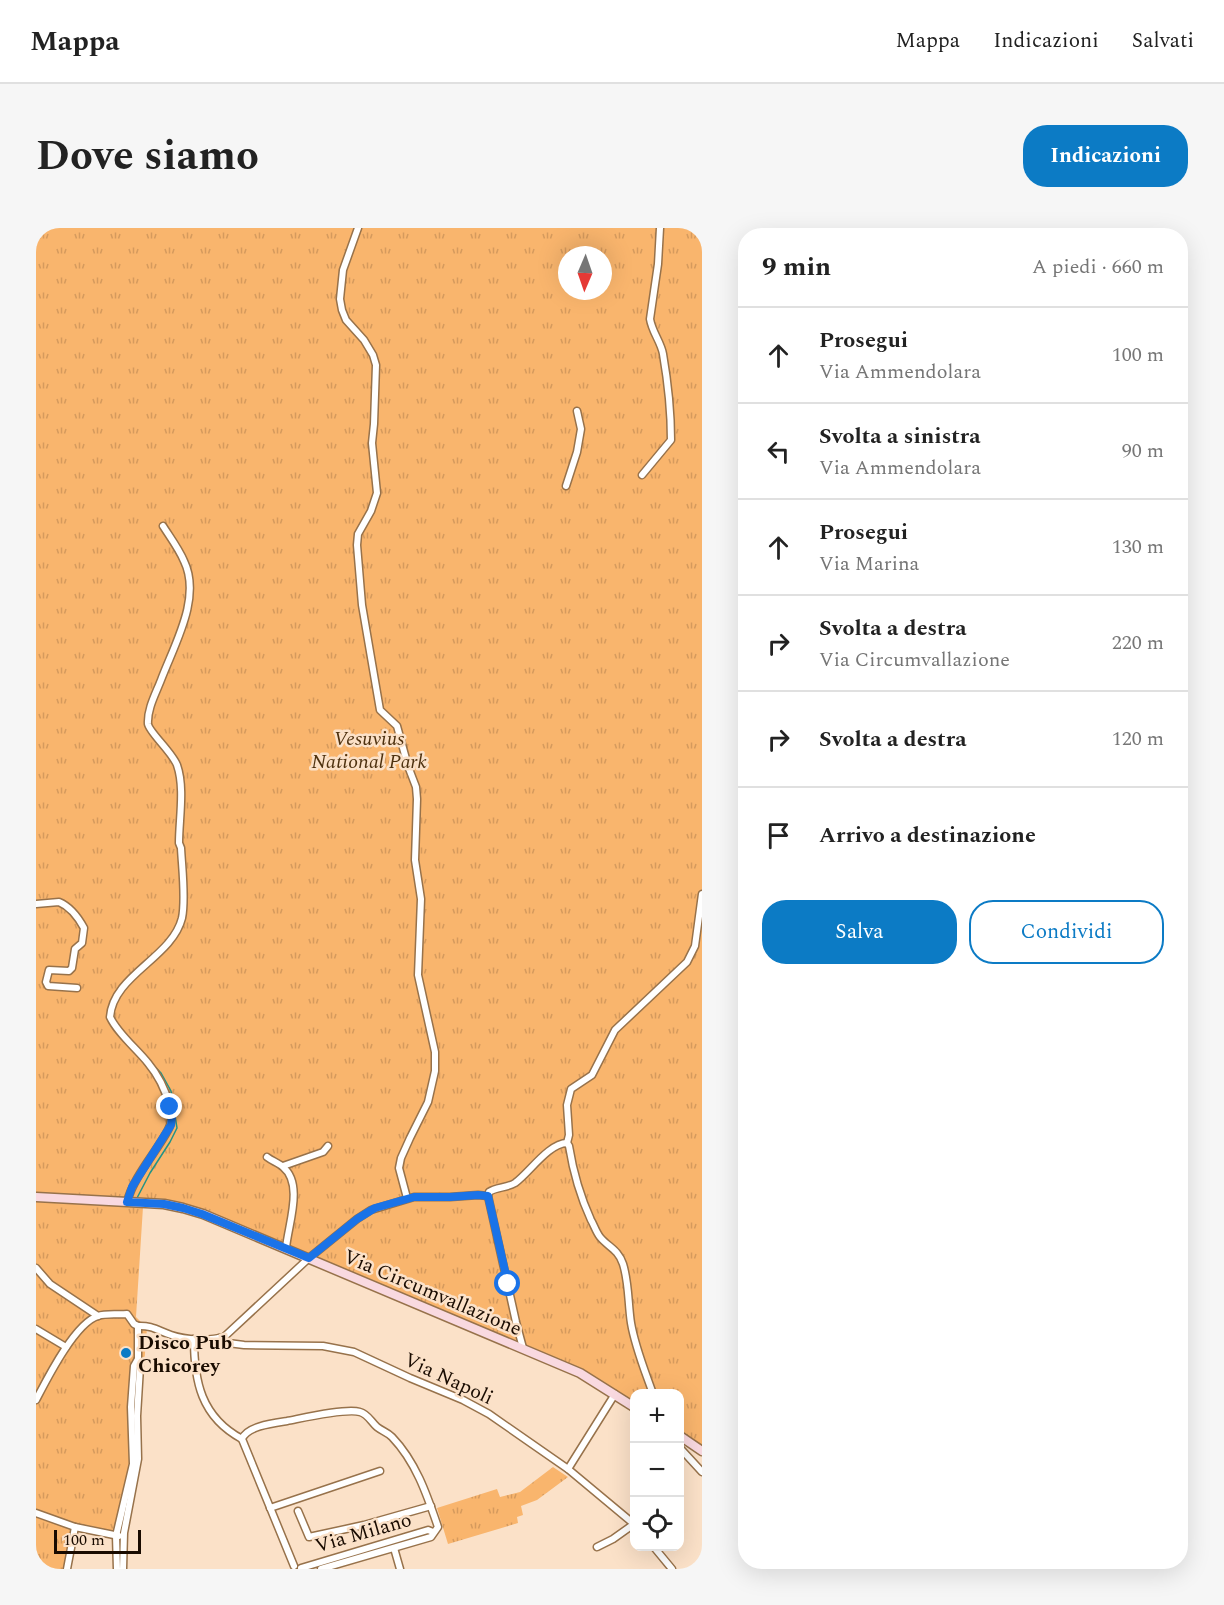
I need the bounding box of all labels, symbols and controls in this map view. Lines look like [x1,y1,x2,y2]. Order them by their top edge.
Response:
text: Mappa [30,20,120,63]
text: Mappa [896,25,960,57]
text: Indicazioni [993,25,1099,57]
text: Salvati [1132,25,1194,57]
text: Dove siamo [36,125,259,188]
button: Indicazioni [1023,125,1188,187]
north arrow [558,246,612,300]
text: 9 min [762,247,831,287]
text: A piedi · 660 m [1032,252,1164,282]
text: Prosegui [819,324,908,357]
icon: ahead [762,339,795,372]
text: 100 m [1112,340,1164,370]
text: Via Ammendolara [819,357,981,387]
text: Svolta a sinistra [819,420,981,453]
icon: left [762,435,795,468]
text: 90 m [1122,436,1164,466]
text: Via Ammendolara [819,453,981,483]
text: Prosegui [819,516,908,549]
icon: ahead [762,531,795,564]
text: 130 m [1112,532,1164,562]
text: Via Marina [819,549,919,579]
text: Svolta a destra [819,612,966,645]
icon: right [762,627,795,660]
text: 220 m [1112,628,1164,658]
text: Via Circumvallazione [819,645,1010,675]
icon: right [762,723,795,756]
text: Svolta a destra [819,723,966,756]
park label: Vesuvius National Park [311,724,427,777]
text: 120 m [1112,724,1164,754]
icon: arrive [762,819,795,852]
text: Arrivo a destinazione [819,819,1036,852]
button: Salva [762,900,957,964]
button: Condividi [969,900,1164,964]
route end [156,1093,182,1119]
street label: Via Circumvallazione [339,1242,526,1344]
route start [494,1270,520,1296]
place label: Disco Pub Chicorey [138,1328,232,1381]
street label: Via Napoli [399,1345,498,1413]
marker: Disco Pub Chicorey [119,1346,133,1360]
map controls [630,1389,684,1551]
button: + [630,1389,684,1443]
button: − [630,1443,684,1497]
button: locate [630,1497,684,1551]
street label: Via Milano [311,1505,415,1561]
scale bar [54,1527,141,1554]
text: 100 m [63,1528,105,1552]

